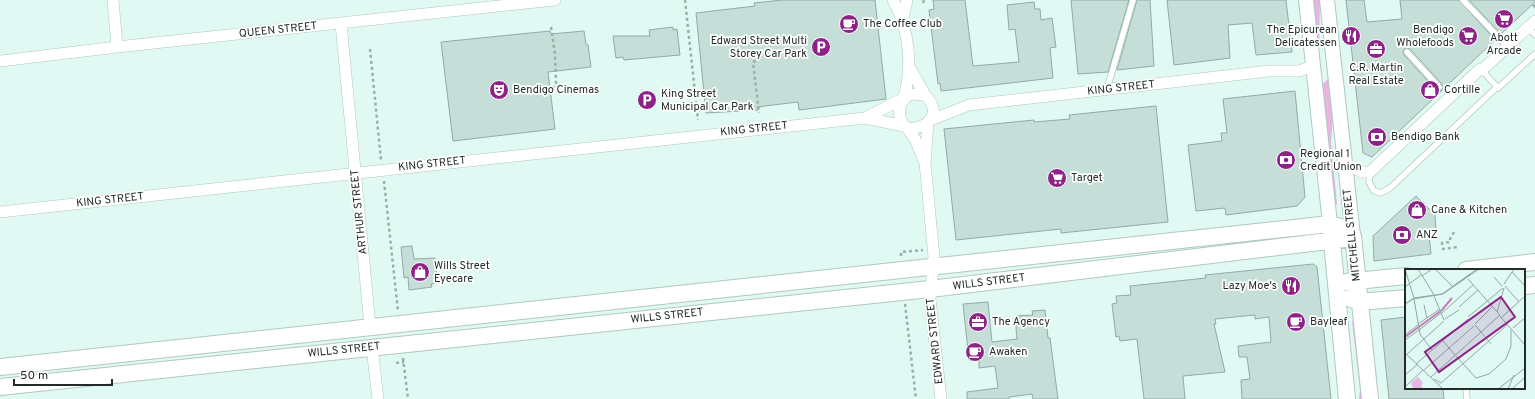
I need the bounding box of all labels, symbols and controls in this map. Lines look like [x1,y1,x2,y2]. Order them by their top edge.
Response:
supermarket icon: Abott Arcade [1493,8,1515,30]
cafe icon: The Coffee Club [838,13,860,35]
place label: The Coffee Club [863,17,942,31]
street label: QUEEN STREET [238,19,318,41]
place label: The Epicurean Delicatessen [1267,23,1337,50]
place label: Bendigo Wholefoods [1396,23,1454,50]
restaurant icon: The Epicurean Delicatessen [1340,25,1362,47]
supermarket icon: Bendigo Wholefoods [1457,25,1479,47]
place label: Abott Arcade [1487,31,1522,58]
place label: Edward Street Multi Storey Car Park [711,34,807,61]
parking icon: Edward Street Multi Storey Car Park [810,36,832,58]
office icon: C.R. Martin Real Estate [1365,38,1387,60]
place label: C.R. Martin Real Estate [1348,61,1404,88]
street label: KING STREET [1087,77,1155,99]
theatre icon: Bendigo Cinemas [488,79,510,101]
shop icon: Cortille [1419,79,1441,101]
place label: Bendigo Cinemas [513,83,599,97]
place label: Cortille [1444,83,1480,97]
place label: King Street Municipal Car Park [661,87,754,114]
parking icon: King Street Municipal Car Park [636,89,658,111]
street label: KING STREET [720,118,788,140]
bank icon: Bendigo Bank [1366,126,1388,148]
place label: Bendigo Bank [1391,130,1460,144]
place label: Regional 1 Credit Union [1300,147,1362,174]
bank icon: Regional 1 Credit Union [1275,149,1297,171]
street label: KING STREET [398,153,466,175]
supermarket icon: Target [1046,167,1068,189]
street label: ARTHUR STREET [348,169,370,255]
place label: Target [1071,171,1103,185]
street label: MITCHELL STREET [1340,188,1364,282]
street label: KING STREET [76,189,144,211]
shop icon: Cane & Kitchen [1406,199,1428,221]
place label: Cane & Kitchen [1431,203,1507,217]
bank icon: ANZ [1391,224,1413,246]
place label: ANZ [1416,228,1438,242]
place label: Wills Street Eyecare [434,259,490,286]
shop icon: Wills Street Eyecare [409,261,431,283]
inset map [1405,269,1525,389]
street label: WILLS STREET [952,271,1026,293]
restaurant icon: Lazy Moe's [1280,275,1302,297]
place label: Lazy Moe's [1223,279,1277,293]
street label: EDWARD STREET [924,297,946,385]
street label: WILLS STREET [630,305,704,327]
office icon: The Agency [967,311,989,333]
cafe icon: Bayleaf [1285,311,1307,333]
place label: The Agency [992,315,1050,329]
place label: Bayleaf [1310,315,1347,329]
street label: WILLS STREET [307,339,381,361]
cafe icon: Awaken [964,341,986,363]
place label: Awaken [989,345,1027,359]
scale bar [14,361,112,387]
text: 50 m [20,368,48,384]

